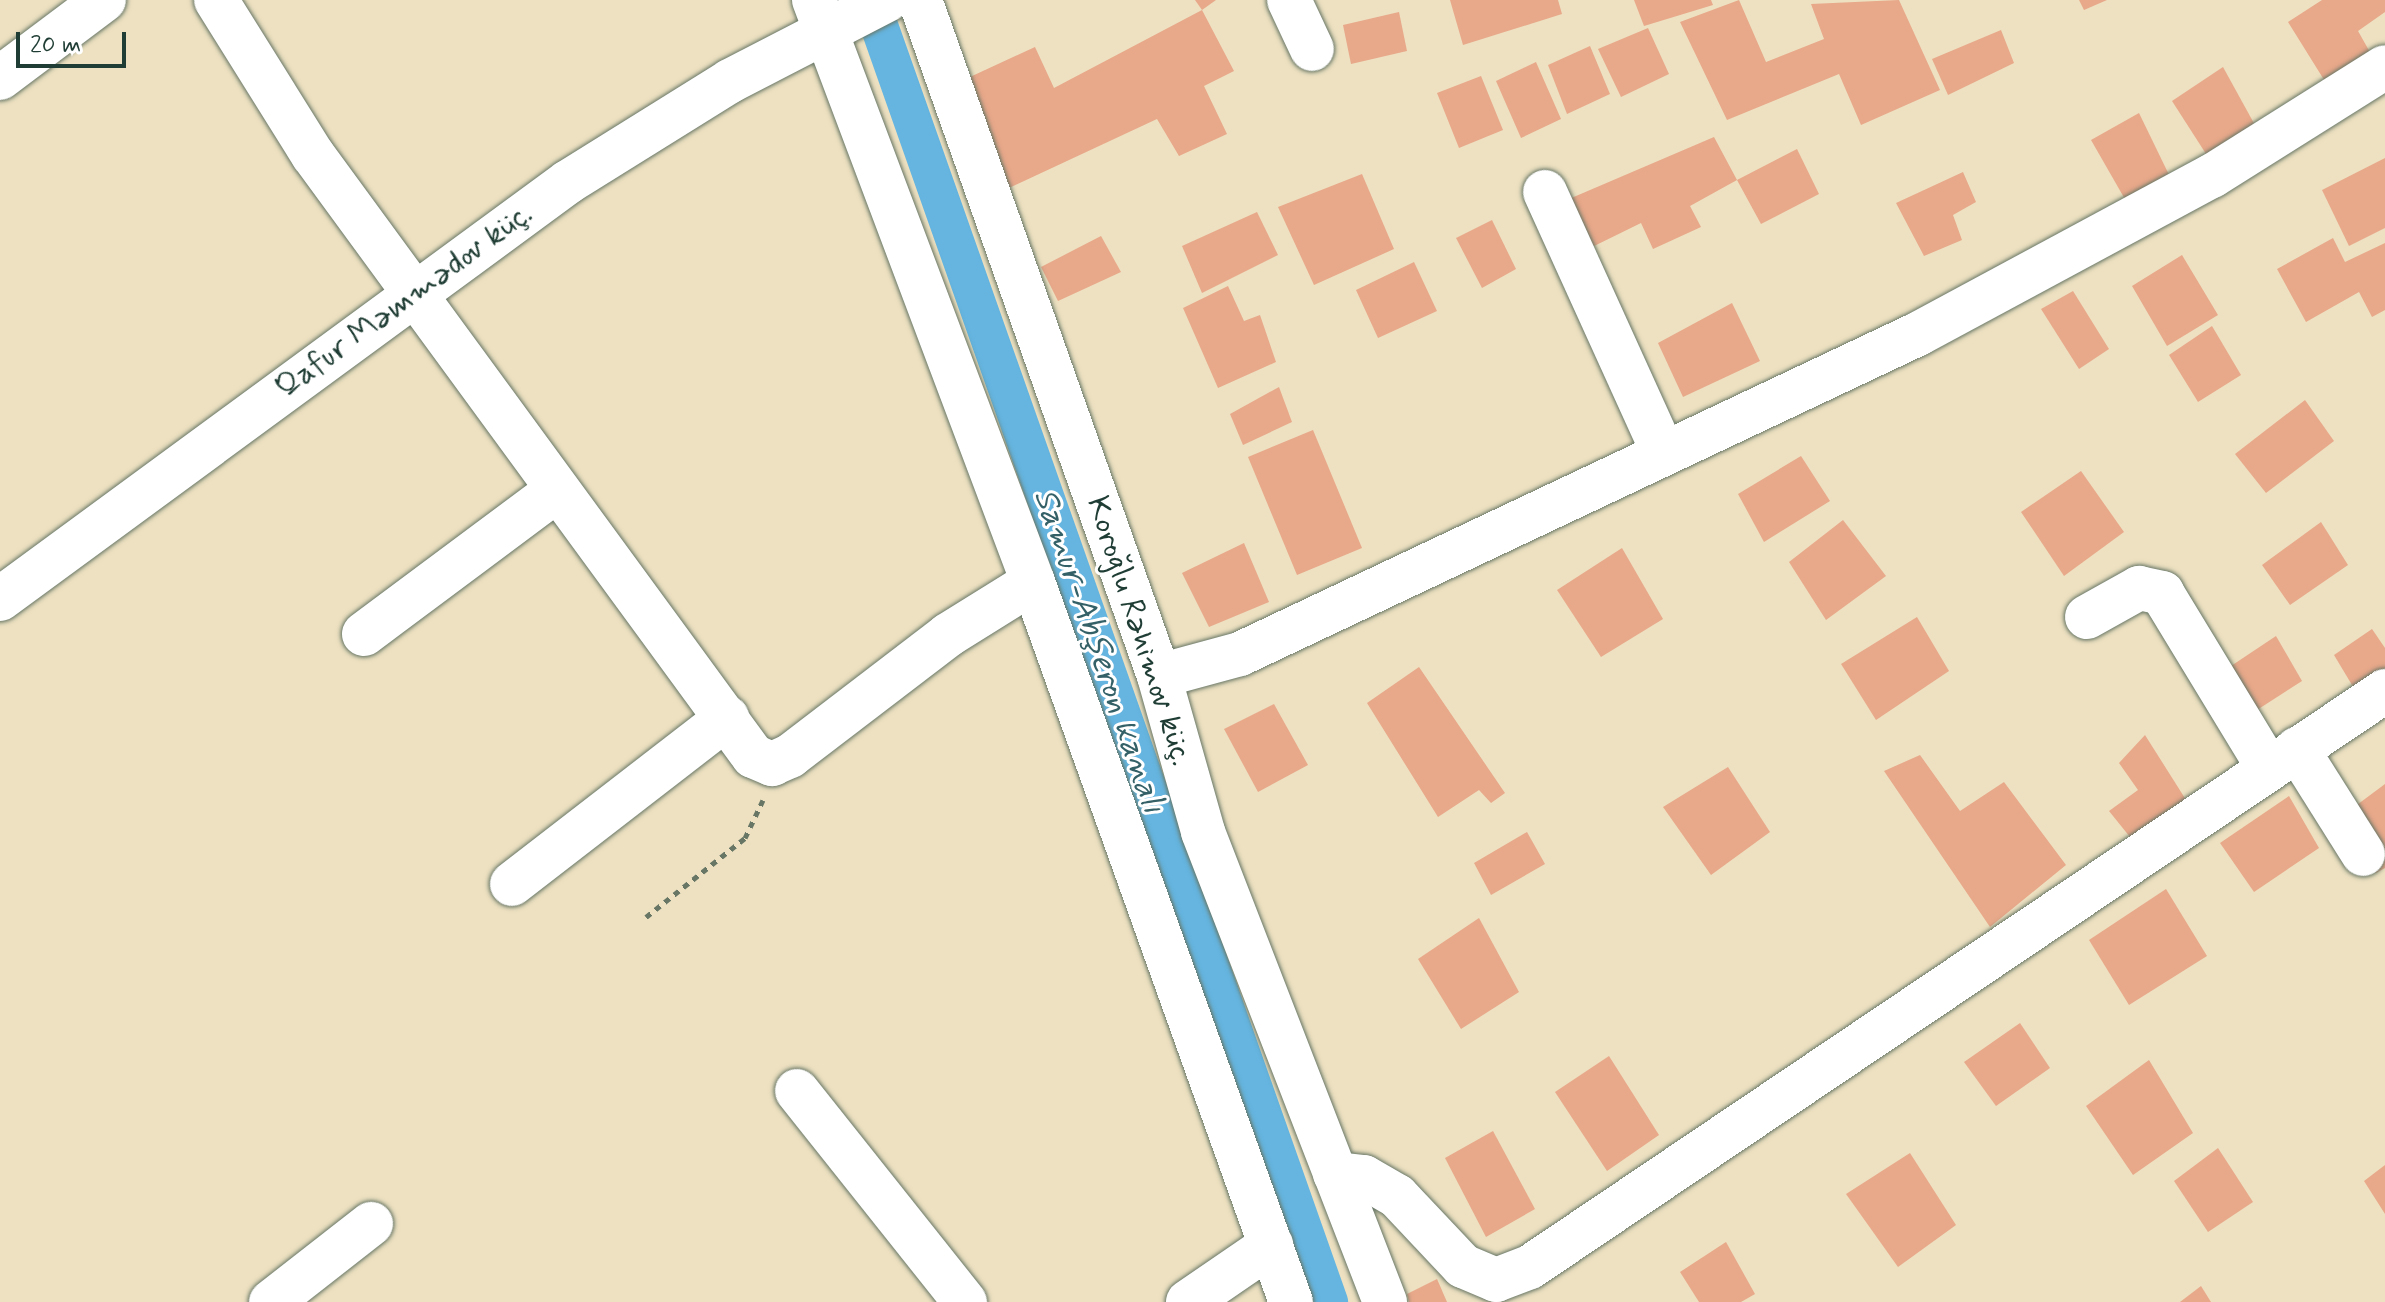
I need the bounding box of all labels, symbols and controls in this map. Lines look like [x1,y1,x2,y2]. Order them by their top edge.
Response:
scale bar [20,16,130,66]
text: 20 m [30,30,81,61]
street label: Qafur Məmmədov küç. [268,195,540,407]
water label: Samur-Abşeron kanalı [1026,489,1172,813]
street label: Koroğlu Rəhimov küç. [1077,491,1201,771]

